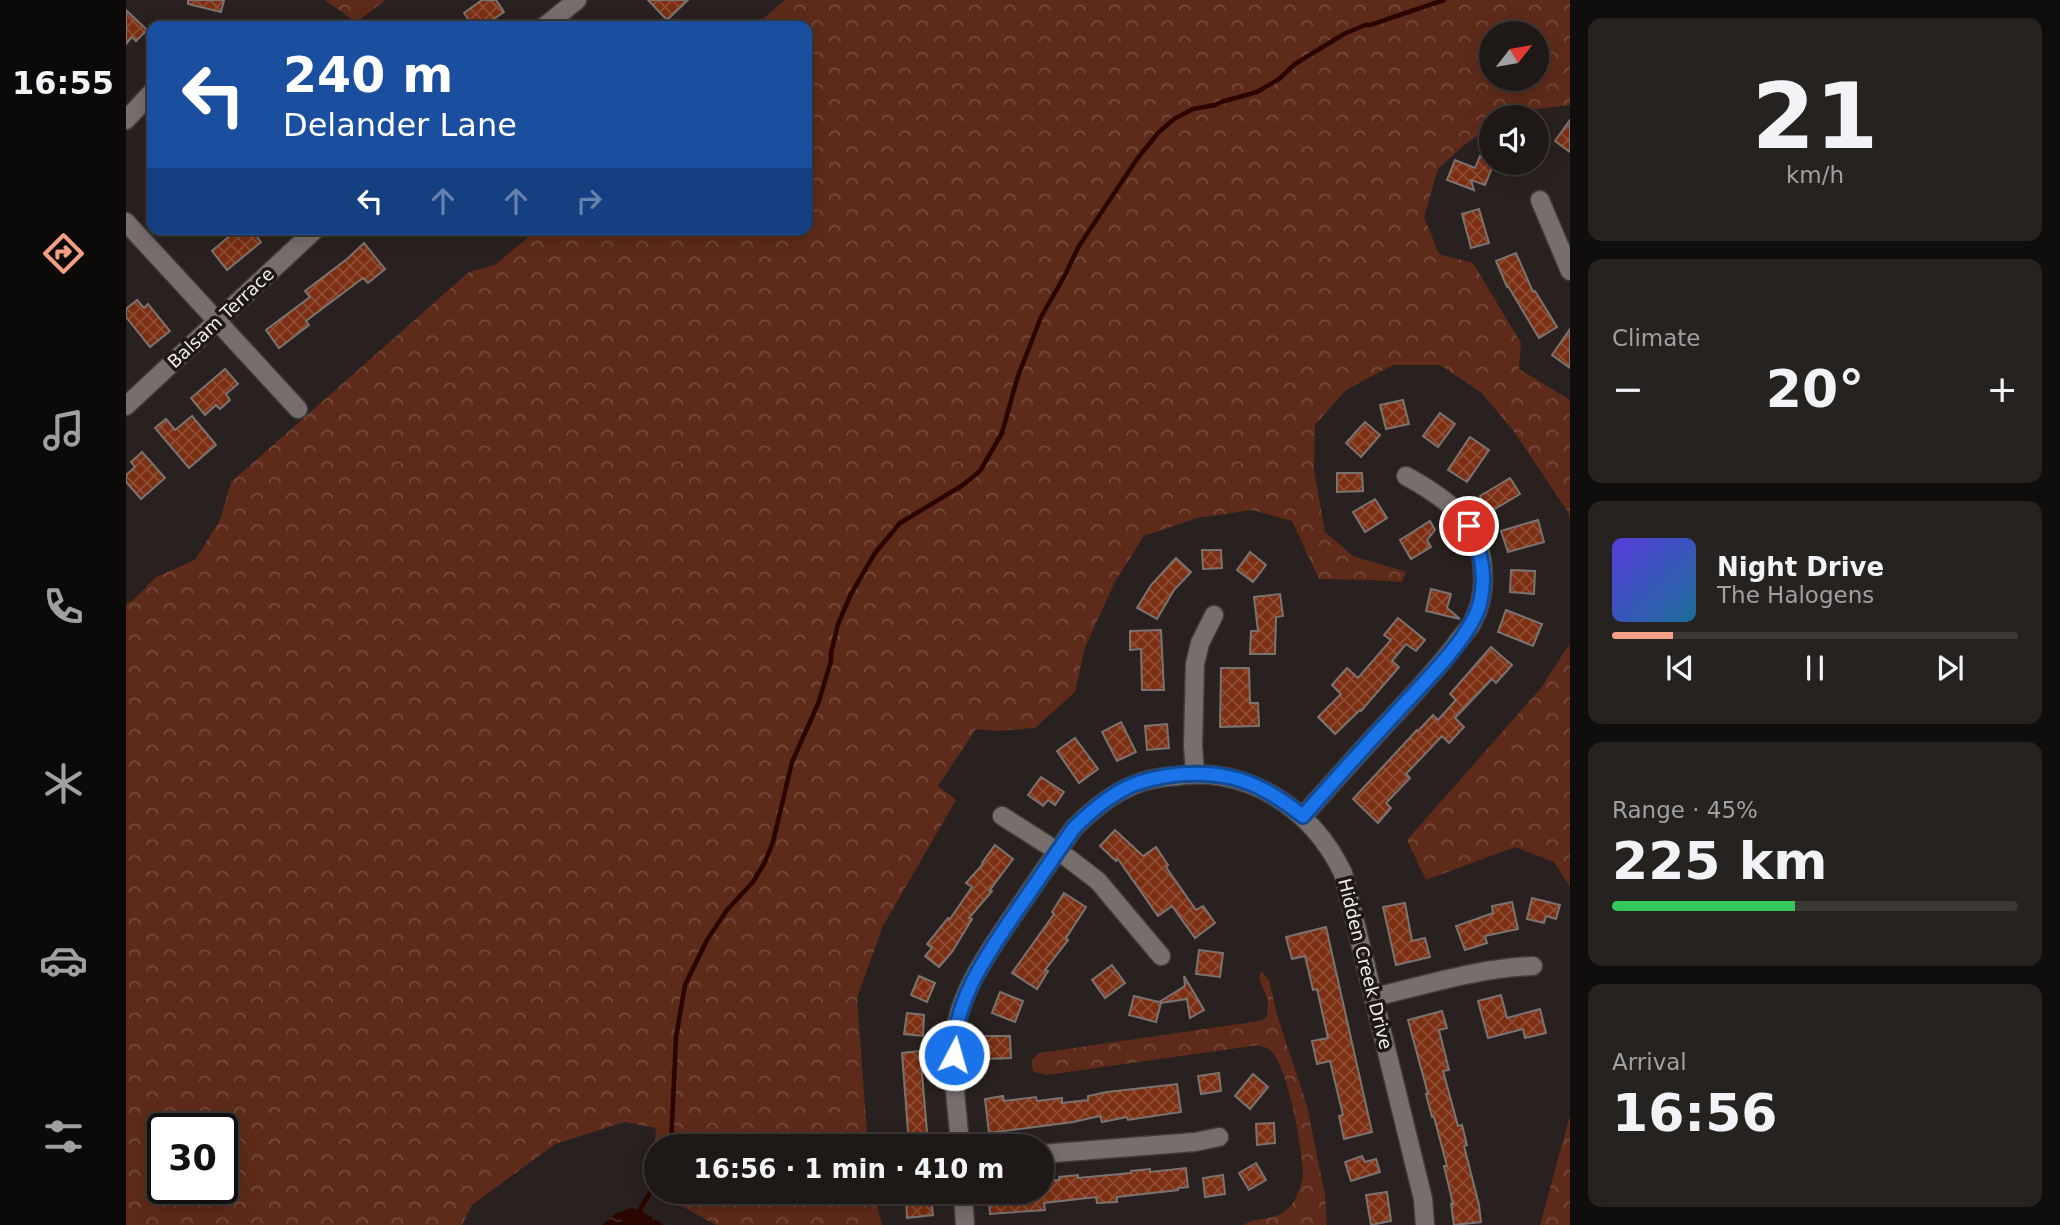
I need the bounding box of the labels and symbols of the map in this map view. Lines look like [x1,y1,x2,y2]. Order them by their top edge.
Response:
north arrow [1479,21,1549,91]
street label: Balsam Terrace [163,263,278,372]
pin [1439,496,1499,556]
street label: Hidden Creek Drive [1334,876,1397,1052]
position arrow [917,1018,991,1092]
speed limit sign: 30 [147,1113,238,1204]

